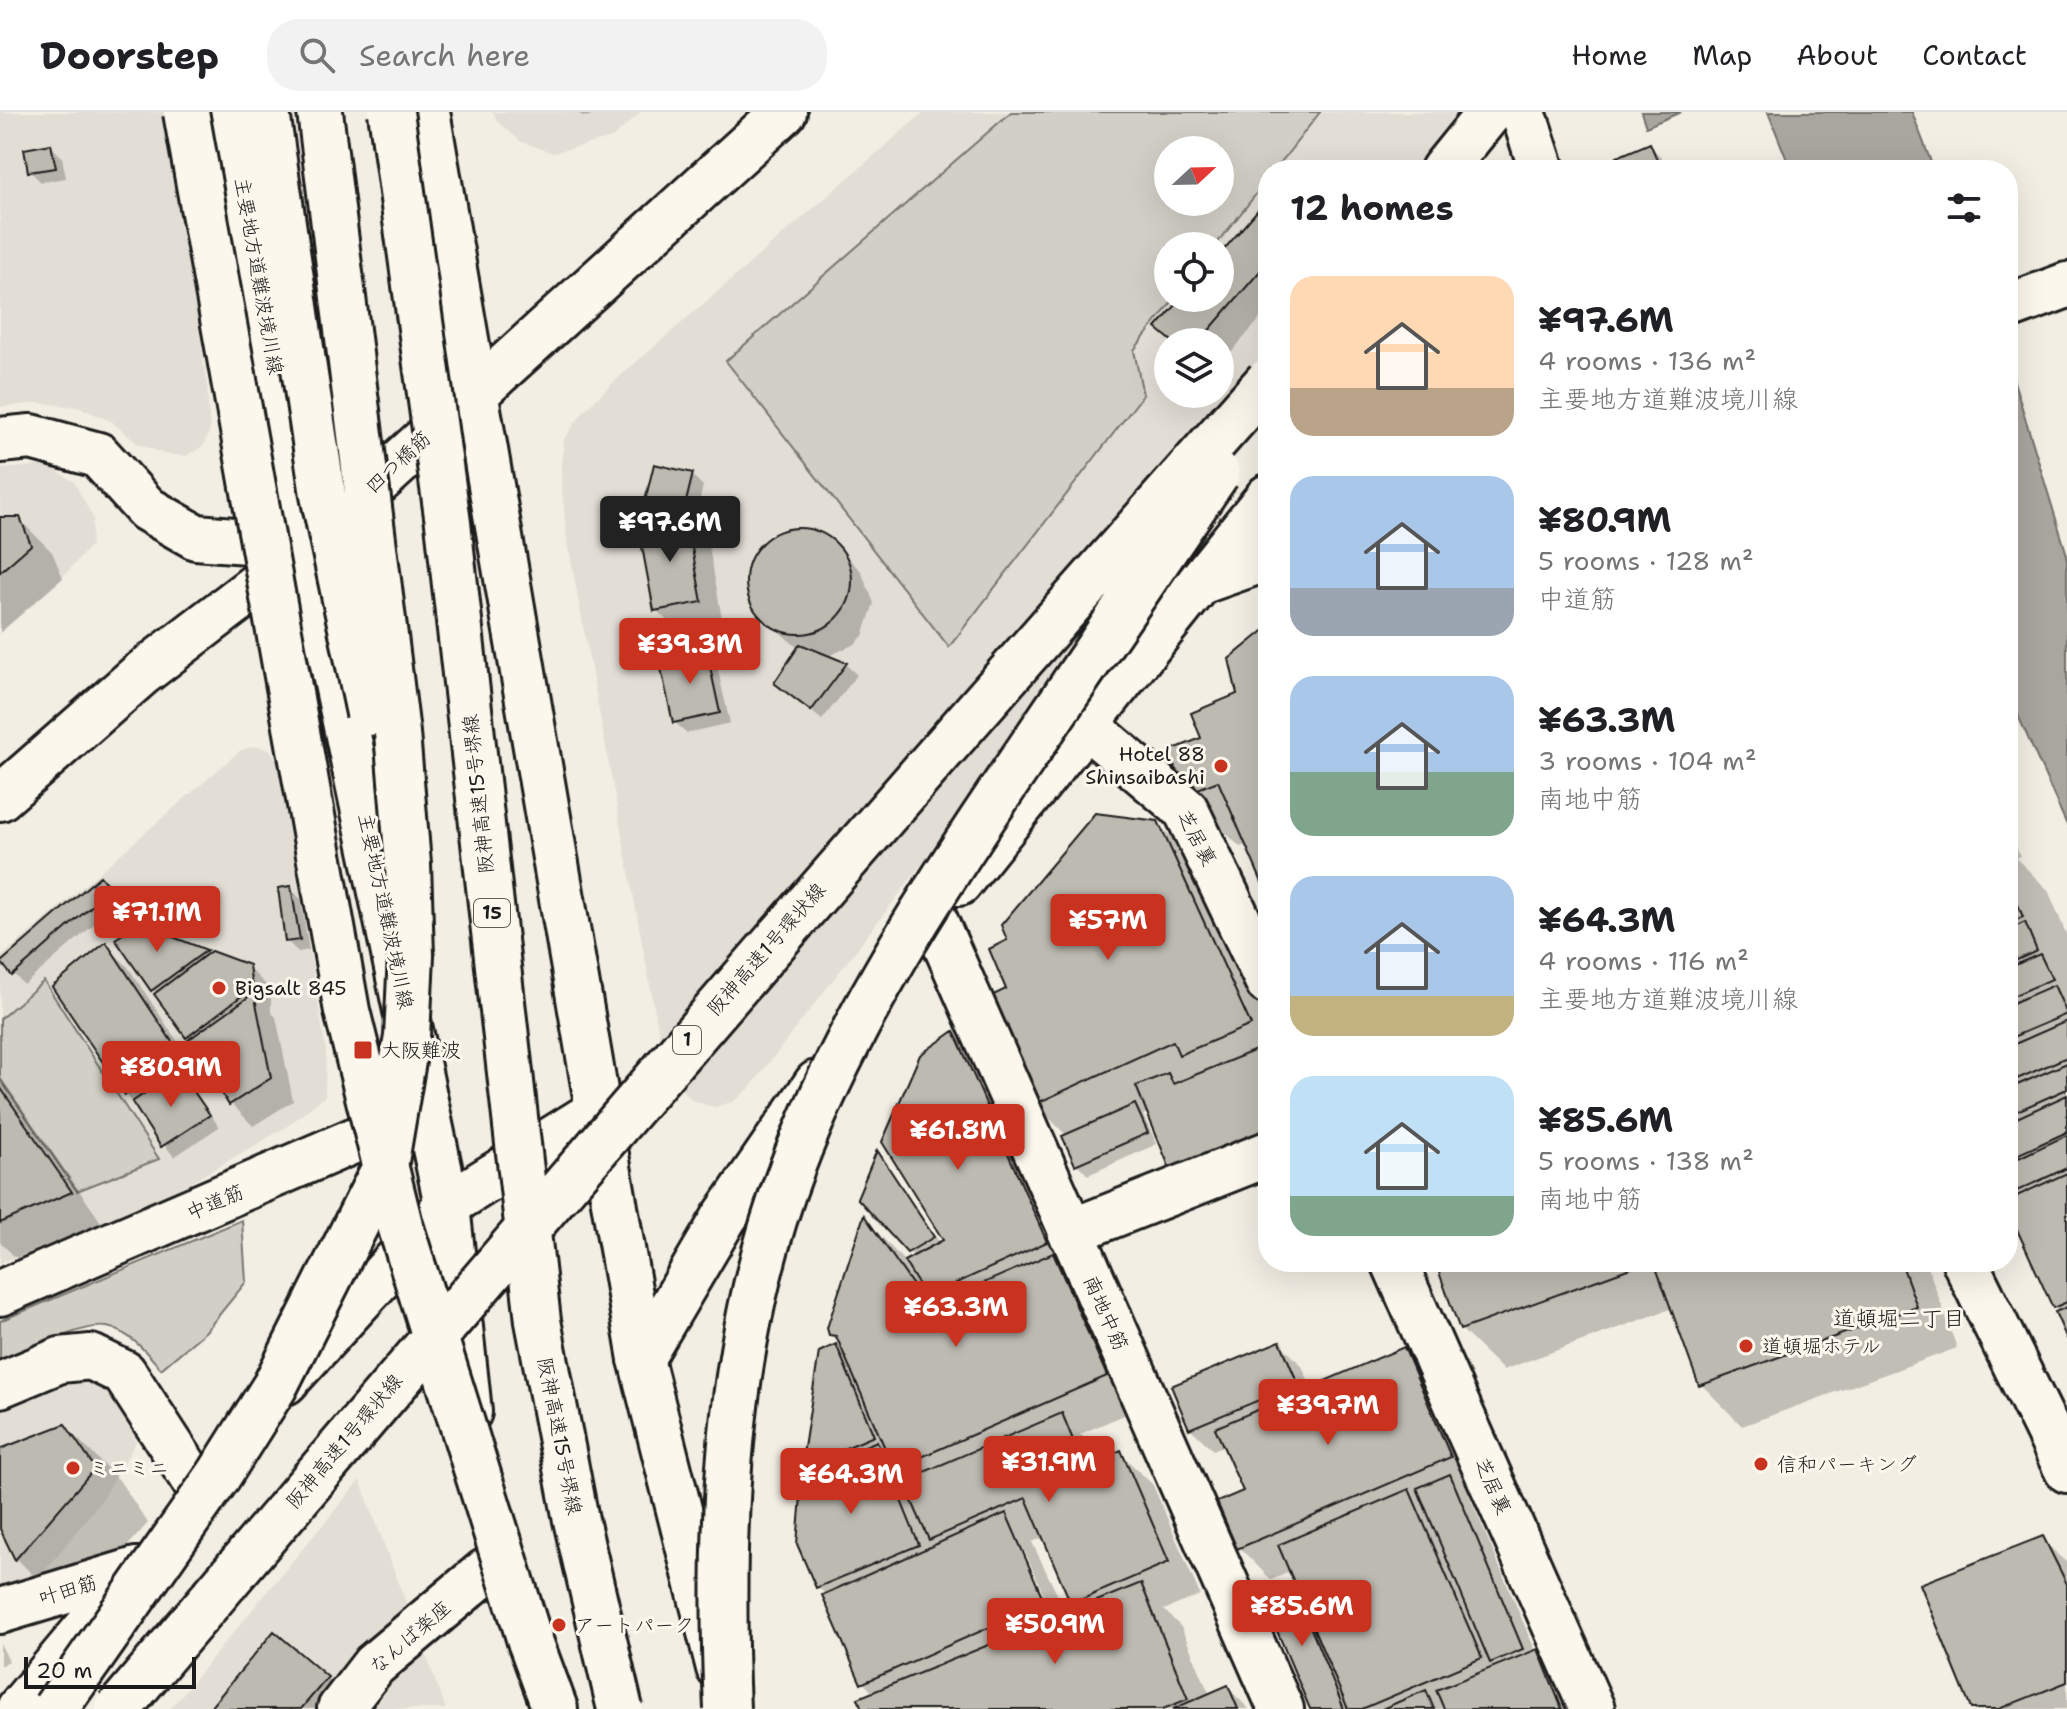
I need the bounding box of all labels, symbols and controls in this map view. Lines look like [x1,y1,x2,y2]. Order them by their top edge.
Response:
search box [267,19,827,91]
text: Doorstep [40,30,219,81]
icon: search [295,33,339,77]
text: Search here [359,35,530,76]
text: Home [1571,36,1648,74]
text: Map [1692,36,1752,74]
text: About [1796,36,1878,74]
text: Contact [1922,36,2027,74]
north arrow [1154,136,1234,216]
map controls [1154,136,1234,408]
street label: 主要地方道難波境川線 [229,175,289,377]
text: 12 homes [1290,185,1454,231]
icon: filters [1942,186,1986,230]
button: locate [1154,232,1234,312]
text: ¥97.6M [1538,297,1674,343]
icon: home [1354,308,1450,404]
button: layers [1154,328,1234,408]
text: 4 rooms · 136 m² [1538,343,1756,378]
text: 主要地方道難波境川線 [1538,381,1798,416]
street label: 四つ橋筋 [360,425,436,499]
pin: ¥97.6M [605,496,735,564]
text: ¥80.9M [1538,497,1671,543]
text: ¥97.6M [618,504,722,539]
icon: home [1354,508,1450,604]
text: 5 rooms · 128 m² [1538,543,1754,578]
text: 中道筋 [1538,581,1616,616]
pin: ¥39.3M [625,618,755,686]
text: ¥39.3M [637,626,743,661]
text: ¥63.3M [1538,697,1675,743]
icon: home [1354,708,1450,804]
street label: 阪神高速15号堺線 [457,713,499,875]
place label: Hotel 88 Shinsaibashi [1085,741,1205,790]
text: 3 rooms · 104 m² [1538,743,1757,778]
marker: Hotel 88 Shinsaibashi [1212,757,1230,775]
text: 南地中筋 [1538,781,1642,816]
street label: 芝居裏 [1171,805,1223,871]
street label: 主要地方道難波境川線 [352,810,420,1012]
street label: 阪神高速1号環状線 [701,877,831,1021]
pin: ¥71.1M [92,886,222,954]
text: ¥71.1M [112,894,202,929]
pin: ¥57M [1061,894,1155,962]
text: ¥64.3M [1538,897,1675,943]
road number: 15 [474,899,510,927]
text: ¥57M [1069,902,1147,937]
icon: home [1354,908,1450,1004]
text: 4 rooms · 116 m² [1538,943,1749,978]
place label: Bigsalt 845 [235,975,347,1001]
marker: Bigsalt 845 [210,979,228,997]
text: 主要地方道難波境川線 [1538,981,1798,1016]
road number: 1 [673,1026,701,1054]
place label: 大阪難波 [381,1037,461,1063]
marker: 大阪難波 [352,1039,374,1061]
pin: ¥80.9M [106,1041,236,1109]
text: ¥80.9M [120,1049,222,1084]
text: ¥85.6M [1538,1097,1673,1143]
pin: ¥61.8M [893,1104,1023,1172]
icon: home [1354,1108,1450,1204]
text: ¥61.8M [910,1112,1006,1147]
text: 5 rooms · 138 m² [1538,1143,1754,1178]
street label: 中道筋 [182,1178,248,1226]
text: 南地中筋 [1538,1181,1642,1216]
street label: 南地中筋 [1078,1271,1134,1355]
pin: ¥63.3M [891,1281,1021,1349]
text: ¥63.3M [904,1289,1009,1324]
district label: 道頓堀二丁目 [1833,1304,1965,1333]
place label: 道頓堀ホテル [1762,1333,1881,1359]
marker: 道頓堀ホテル [1737,1337,1755,1355]
street label: 阪神高速15号堺線 [532,1355,588,1517]
street label: 阪神高速1号環状線 [280,1368,408,1514]
pin: ¥39.7M [1263,1379,1393,1447]
text: ¥39.7M [1277,1387,1379,1422]
pin: ¥31.9M [984,1436,1114,1504]
text: ¥31.9M [1002,1444,1096,1479]
pin: ¥64.3M [786,1448,916,1516]
place label: 信和パーキング [1777,1451,1917,1477]
street label: 芝居裏 [1469,1453,1517,1519]
place label: ミニミニ [89,1455,169,1481]
marker: 信和パーキング [1752,1455,1770,1473]
text: ¥64.3M [798,1456,904,1491]
marker: ミニミニ [64,1459,82,1477]
street label: 叶田筋 [36,1569,100,1611]
pin: ¥85.6M [1237,1580,1367,1648]
text: ¥85.6M [1250,1588,1354,1623]
street label: なんば楽座 [364,1594,456,1680]
pin: ¥50.9M [990,1598,1120,1666]
text: ¥50.9M [1005,1606,1105,1641]
place label: アートパーク [575,1612,694,1638]
marker: アートパーク [550,1616,568,1634]
scale bar [24,1653,196,1689]
text: 20 m [36,1656,93,1685]

